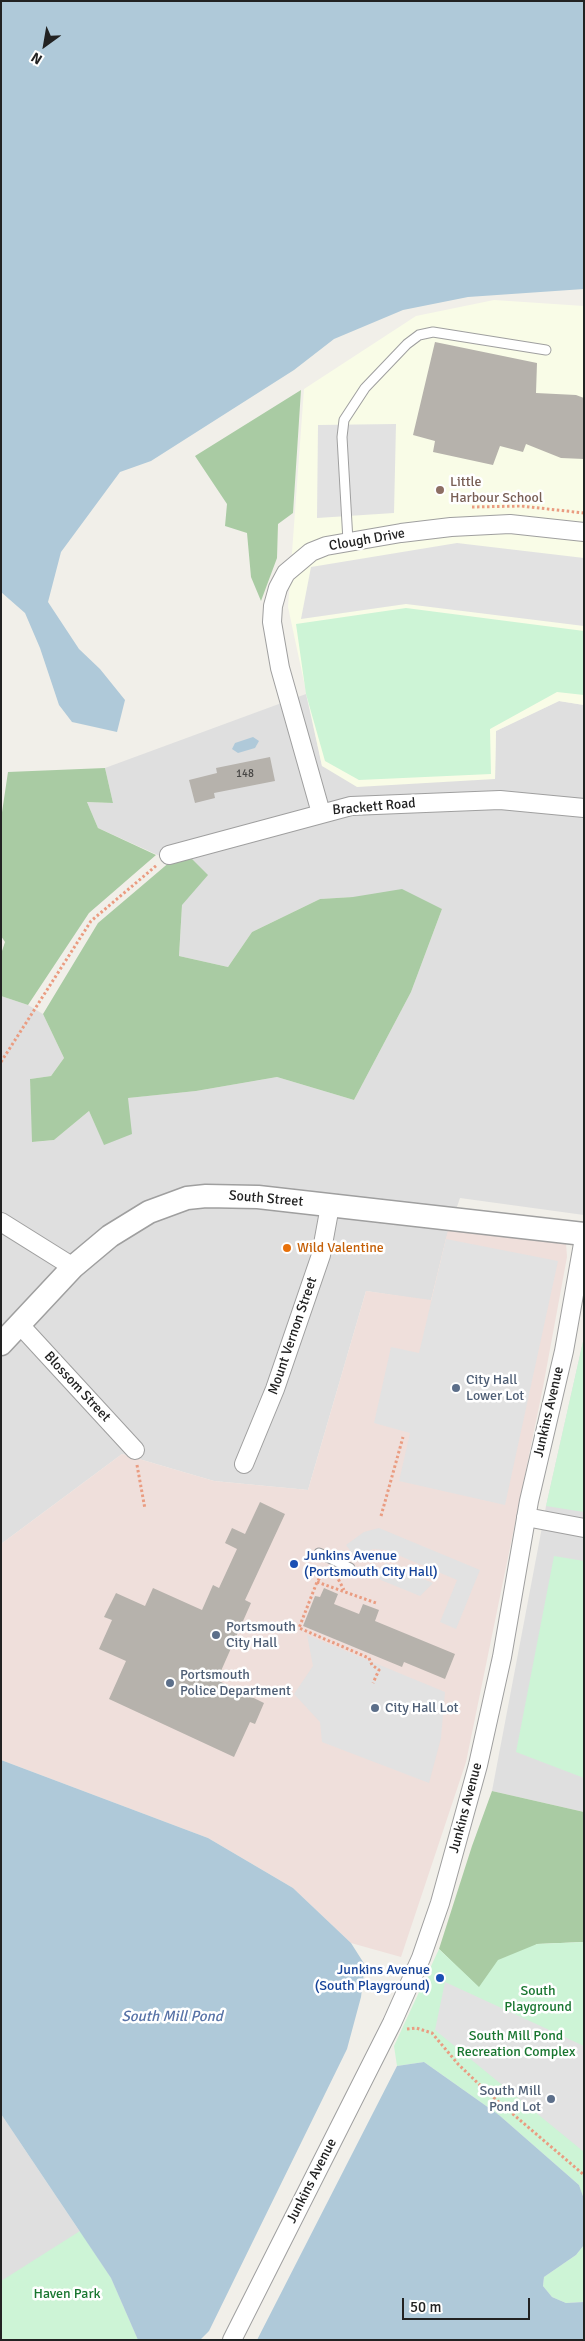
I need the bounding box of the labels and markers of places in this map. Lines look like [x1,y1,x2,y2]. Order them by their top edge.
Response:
place label: Little Harbour School [450,474,543,507]
marker: Little Harbour School [434,484,446,496]
place label: Wild Valentine [297,1240,384,1256]
marker: Wild Valentine [281,1242,293,1254]
place label: City Hall Lower Lot [466,1372,524,1404]
marker: City Hall Lower Lot [450,1382,462,1394]
place label: Junkins Avenue (Portsmouth City Hall) [304,1548,438,1580]
marker: Junkins Avenue (Portsmouth City Hall) [288,1558,300,1570]
place label: Portsmouth City Hall [226,1619,296,1651]
marker: Portsmouth City Hall [210,1629,222,1641]
place label: Portsmouth Police Department [180,1667,291,1700]
marker: Portsmouth Police Department [164,1677,176,1689]
place label: City Hall Lot [385,1700,458,1716]
marker: City Hall Lot [369,1702,381,1714]
place label: Junkins Avenue (South Playground) [315,1962,430,1994]
marker: Junkins Avenue (South Playground) [434,1972,446,1984]
place label: South Mill Pond Lot [480,2083,541,2116]
marker: South Mill Pond Lot [545,2093,557,2105]

